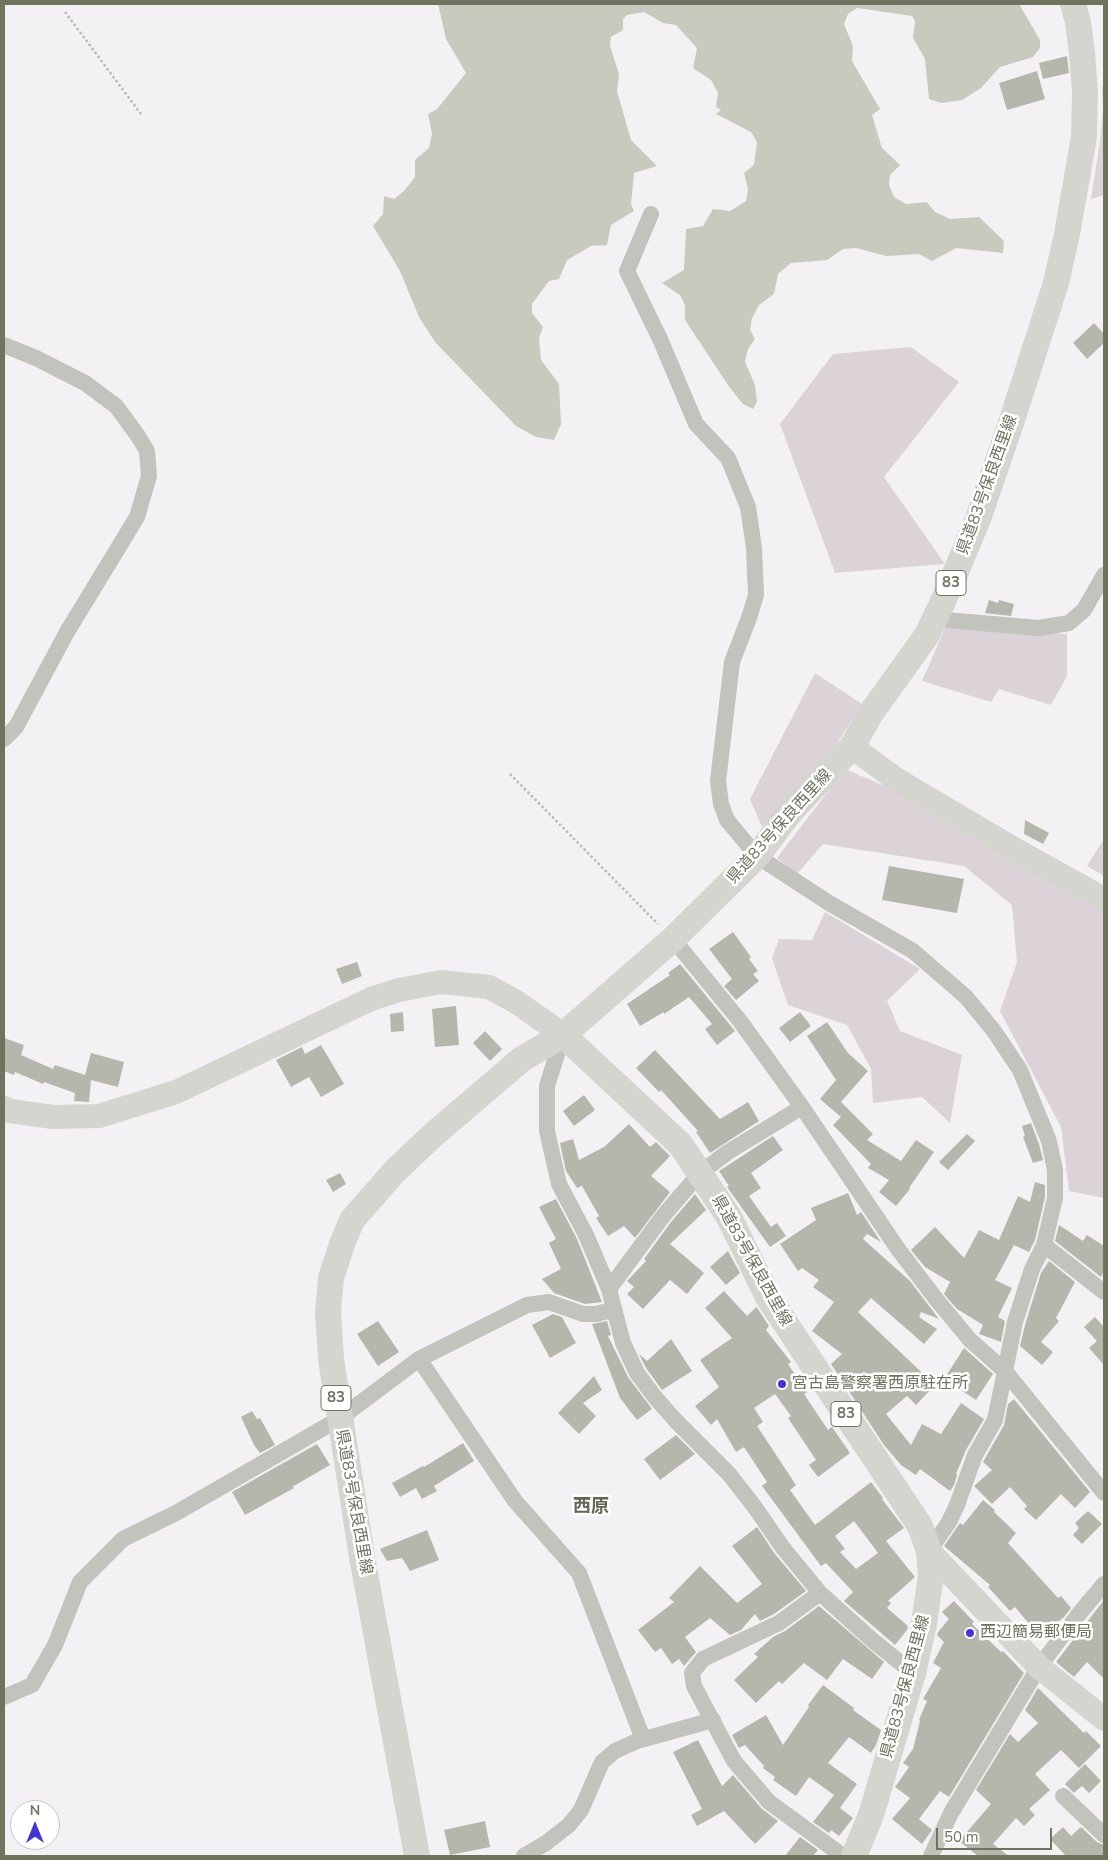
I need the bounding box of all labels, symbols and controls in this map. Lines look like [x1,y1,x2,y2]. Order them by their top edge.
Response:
street label: 県道83号保良西里線 [954,413,1022,557]
road number: 83 [936,570,966,596]
street label: 県道83号保良西里線 [724,766,836,888]
street label: 県道83号保良西里線 [707,1192,795,1330]
place label: 宮古島警察署西原駐在所 [792,1374,968,1394]
marker: 宮古島警察署西原駐在所 [776,1378,788,1390]
road number: 83 [321,1386,351,1410]
road number: 83 [831,1402,861,1426]
street label: 県道83号保良西里線 [331,1428,375,1576]
district label: 西原 [573,1497,609,1519]
street label: 県道83号保良西里線 [878,1613,934,1761]
place label: 西辺簡易郵便局 [980,1623,1092,1643]
marker: 西辺簡易郵便局 [964,1627,976,1639]
north arrow [10,1800,60,1850]
text: N [30,1801,40,1820]
scale bar [938,1818,1054,1850]
text: 50 m [944,1827,979,1847]

